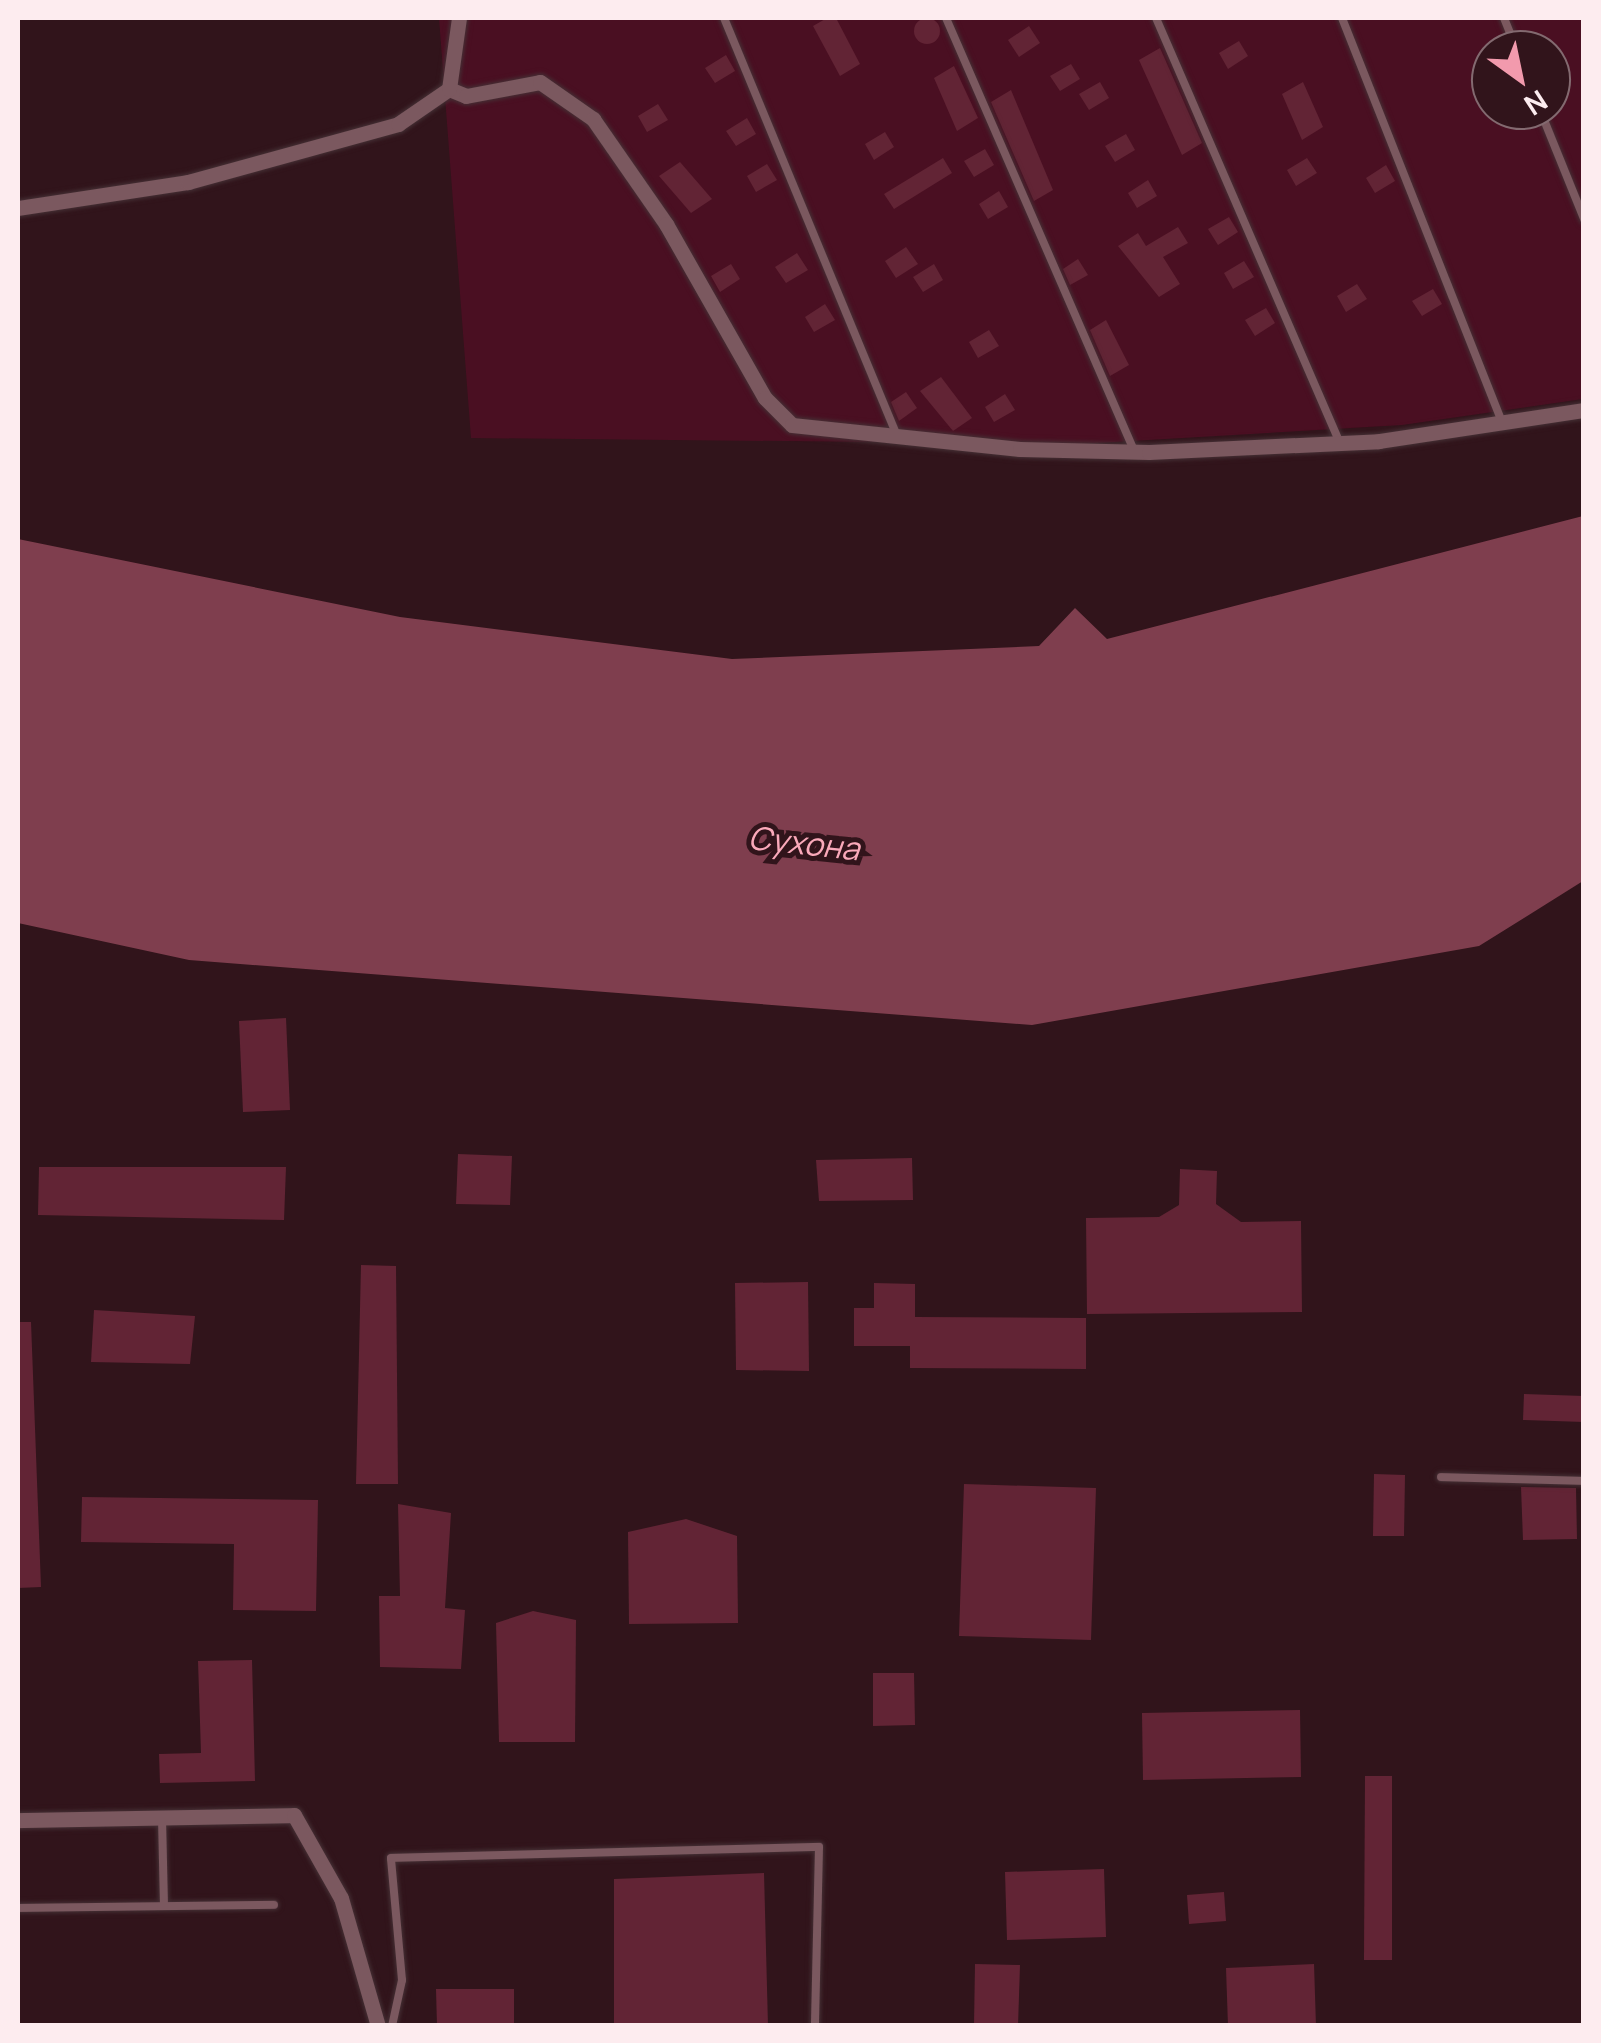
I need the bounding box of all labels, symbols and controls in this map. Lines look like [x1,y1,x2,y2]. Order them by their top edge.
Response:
north arrow [1471,30,1571,130]
text: N [1517,82,1555,125]
water label: Сухона [746,818,862,868]

